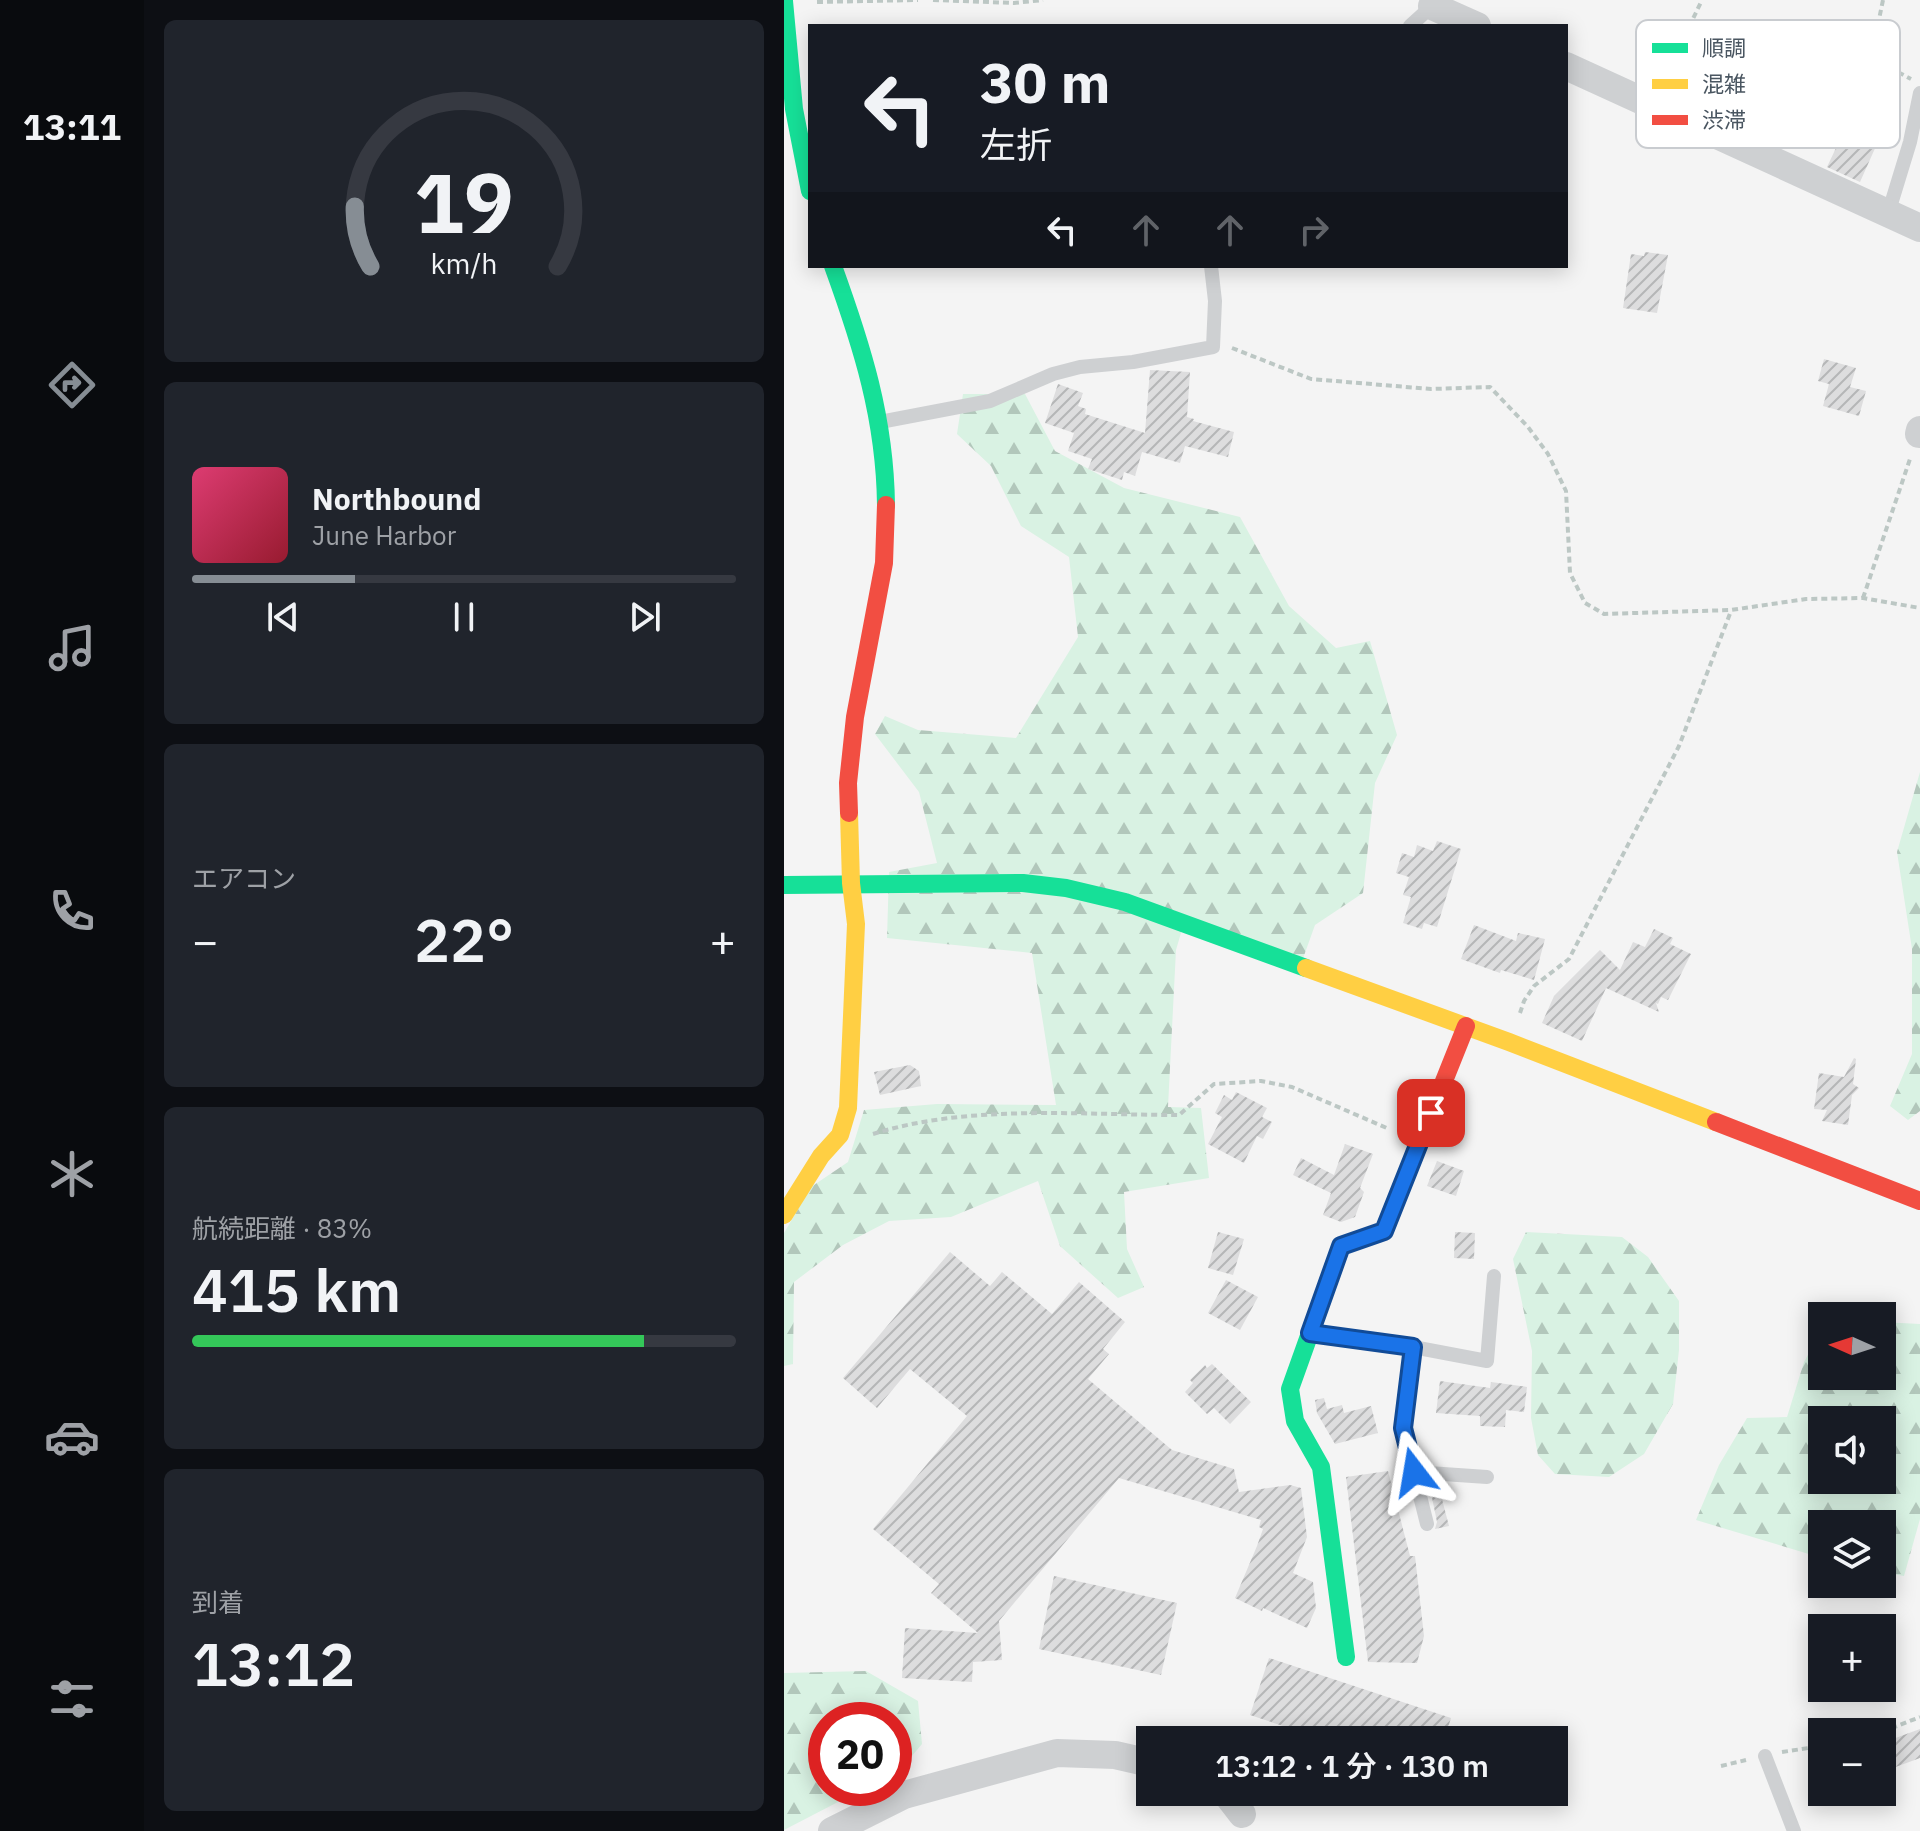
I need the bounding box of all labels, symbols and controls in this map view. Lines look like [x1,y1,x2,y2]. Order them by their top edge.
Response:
legend [1636,20,1900,148]
text: 順調 [1702,33,1746,62]
text: 30 m [980,46,1110,118]
icon: left [848,56,952,160]
text: 混雑 [1702,69,1746,98]
text: 13:11 [23,103,121,150]
text: 渋滞 [1702,105,1746,134]
text: 左折 [980,121,1052,168]
text: 19 [414,148,514,256]
icon: left [1040,208,1084,252]
icon: ahead [1124,208,1168,252]
icon: ahead [1208,208,1252,252]
icon: right [1292,208,1336,252]
text: km/h [430,245,498,282]
icon: directions [44,357,100,413]
text: Northbound [312,479,481,518]
text: June Harbor [312,518,456,552]
icon: previous [261,595,305,639]
icon: pause [442,595,486,639]
icon: next [623,595,667,639]
icon: music [44,620,100,676]
text: エアコン [192,861,296,895]
icon: phone [44,883,100,939]
text: 22° [414,900,514,979]
text: − [192,912,218,969]
text: + [710,912,736,969]
pin [1397,1079,1465,1147]
icon: arrive [1409,1091,1453,1135]
icon: climate [44,1146,100,1202]
text: 航続距離 · 83% [192,1211,372,1245]
text: 415 km [192,1250,401,1329]
north arrow [1808,1302,1896,1390]
map controls [1808,1302,1896,1806]
button: sound [1808,1406,1896,1494]
icon: car [44,1409,100,1465]
position arrow [1372,1430,1456,1514]
button: layers [1808,1510,1896,1598]
text: 到着 [192,1585,244,1619]
button: + [1808,1614,1896,1702]
text: 13:12 [192,1624,355,1703]
icon: filters [44,1671,100,1727]
speed limit sign: 20 [808,1702,912,1806]
button: − [1808,1718,1896,1806]
text: 13:12 · 1 分 · 130 m [1215,1746,1489,1785]

